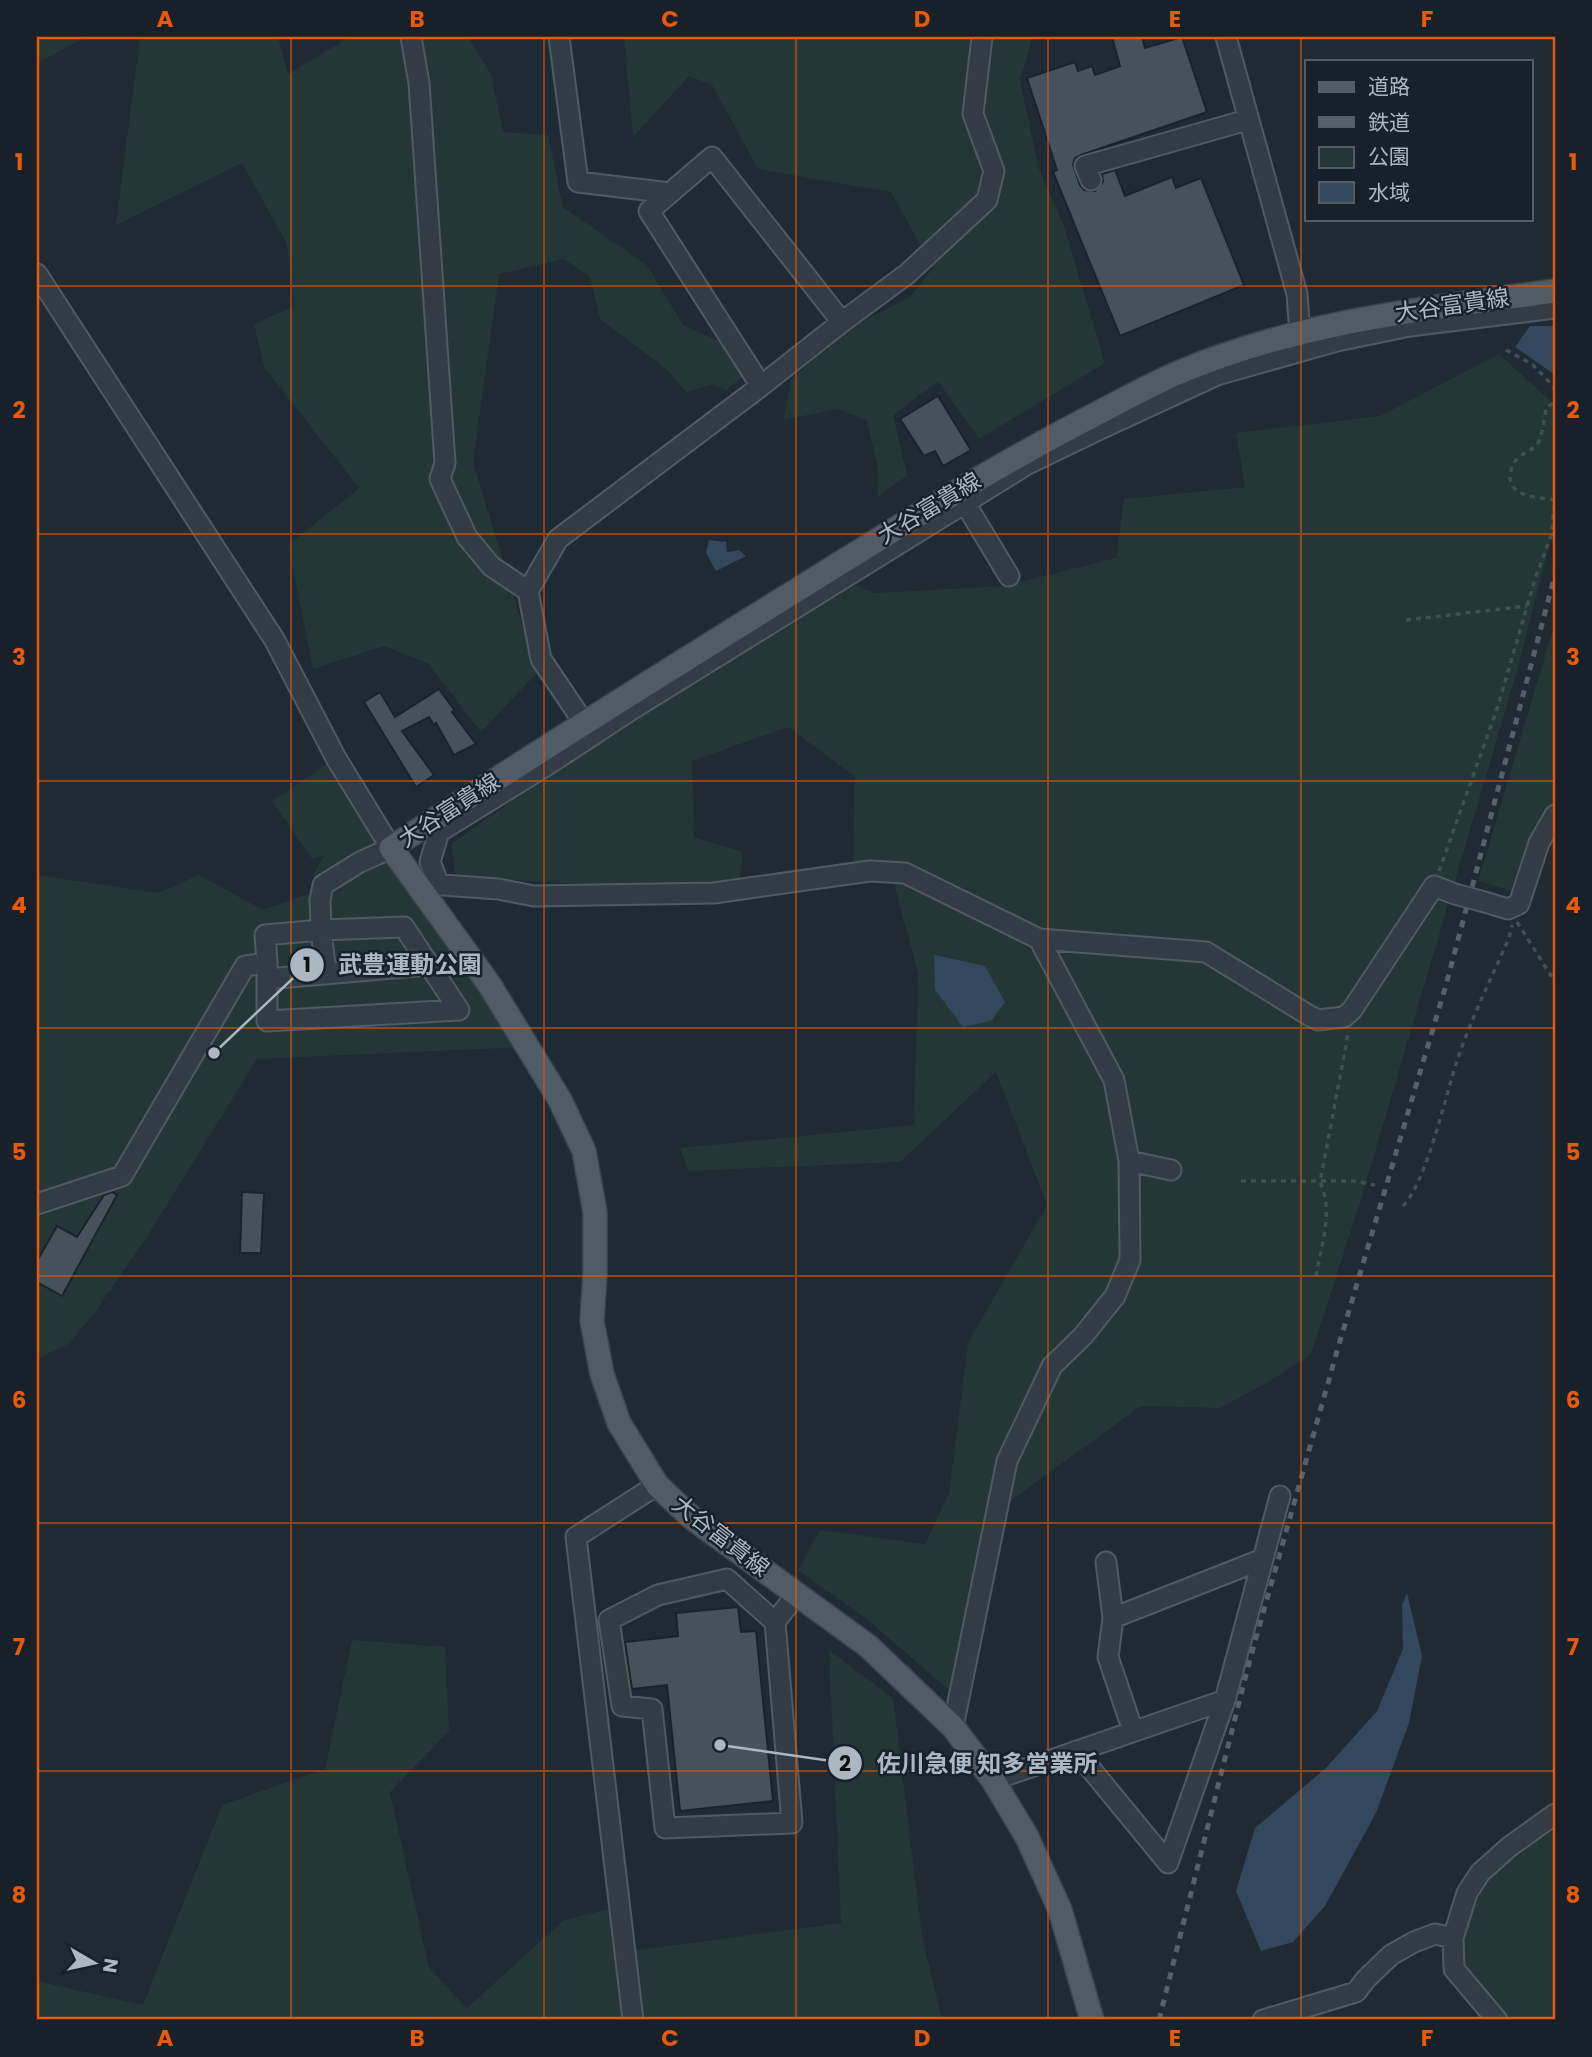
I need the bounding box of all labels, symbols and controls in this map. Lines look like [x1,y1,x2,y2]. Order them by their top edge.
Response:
text: A [157,3,174,35]
text: B [409,3,425,35]
text: C [661,3,679,35]
text: D [914,3,930,35]
text: E [1169,3,1181,35]
text: F [1421,3,1433,35]
legend [1305,60,1532,220]
text: 道路 [1368,72,1410,101]
text: 鉄道 [1368,108,1410,137]
text: 公園 [1368,142,1410,171]
text: 1 [15,146,23,178]
text: 1 [1569,146,1577,178]
text: 水域 [1368,178,1410,207]
street label: 大谷富貴線 [1393,281,1511,329]
text: 2 [12,394,26,426]
text: 2 [1566,394,1580,426]
street label: 大谷富貴線 [871,465,987,551]
text: 3 [12,641,26,673]
text: 3 [1566,641,1580,673]
street label: 大谷富貴線 [392,765,506,855]
text: 4 [11,889,27,921]
text: 4 [1565,889,1581,921]
callout: 武豊運動公園 [289,942,496,987]
text: 武豊運動公園 [338,948,482,981]
text: 1 [303,950,311,979]
text: 5 [12,1136,26,1168]
text: 5 [1566,1136,1580,1168]
text: 6 [12,1384,26,1416]
text: 6 [1566,1384,1580,1416]
street label: 大谷富貴線 [666,1488,776,1584]
text: 7 [13,1631,25,1663]
text: 7 [1567,1631,1579,1663]
callout: 佐川急便 知多営業所 [827,1741,1111,1786]
text: 佐川急便 知多営業所 [876,1747,1098,1780]
text: 2 [839,1749,851,1778]
text: 8 [12,1879,26,1911]
text: 8 [1566,1879,1580,1911]
north arrow [60,1927,130,1997]
text: N [96,1956,125,1975]
text: A [157,2022,174,2054]
text: B [409,2022,425,2054]
text: C [661,2022,679,2054]
text: D [914,2022,930,2054]
text: E [1169,2022,1181,2054]
text: F [1421,2022,1433,2054]

